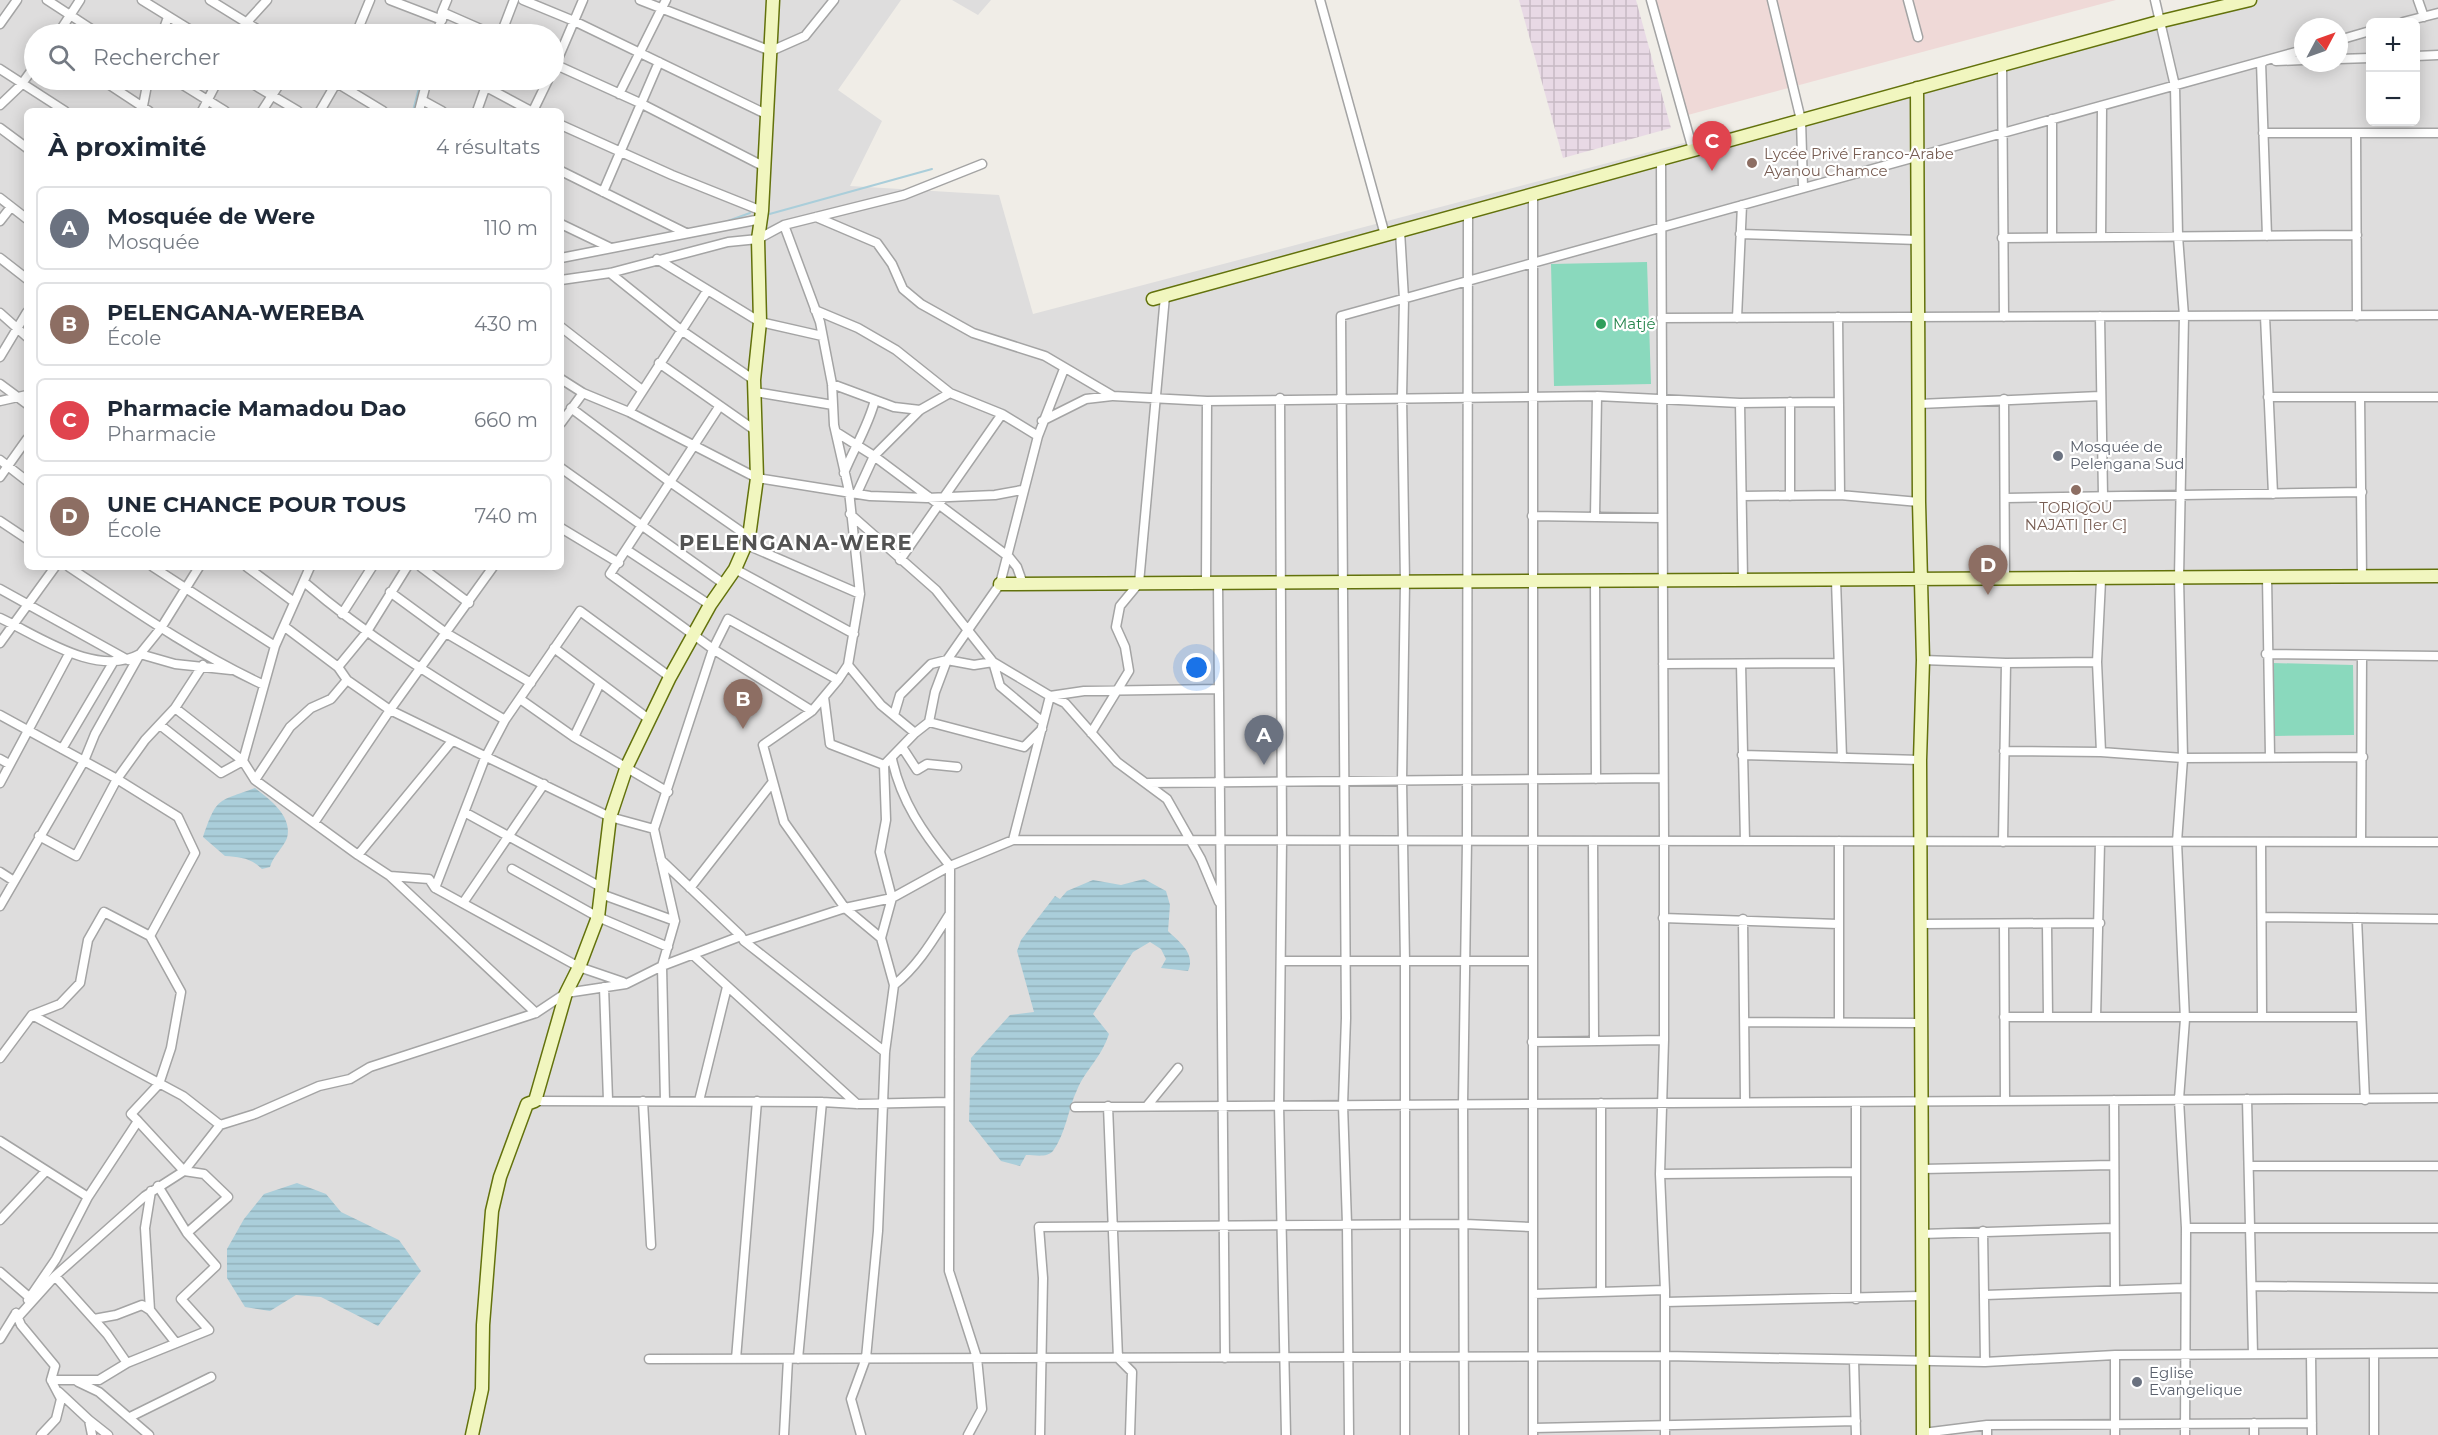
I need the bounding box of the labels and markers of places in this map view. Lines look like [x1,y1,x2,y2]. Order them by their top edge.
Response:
pin: C [1692,122,1732,171]
place label: Lycée Privé Franco-Arabe Ayanou Chamce [1764,144,1954,180]
marker: Lycée Privé Franco-Arabe Ayanou Chamce [1745,156,1759,170]
place label: Matjé [1613,314,1655,333]
marker: Matjé [1594,317,1608,331]
place label: Mosquée de Pelengana Sud [2070,437,2184,473]
marker: Mosquée de Pelengana Sud [2051,449,2065,463]
marker: TORIQOU NAJATI [1er C] [2069,483,2083,497]
place label: TORIQOU NAJATI [1er C] [2025,498,2127,534]
pin: D [1968,546,2008,595]
pin: B [724,680,762,729]
pin: A [1244,716,1284,765]
place label: Eglise Evangelique [2149,1363,2242,1399]
marker: Eglise Evangelique [2130,1375,2144,1389]

